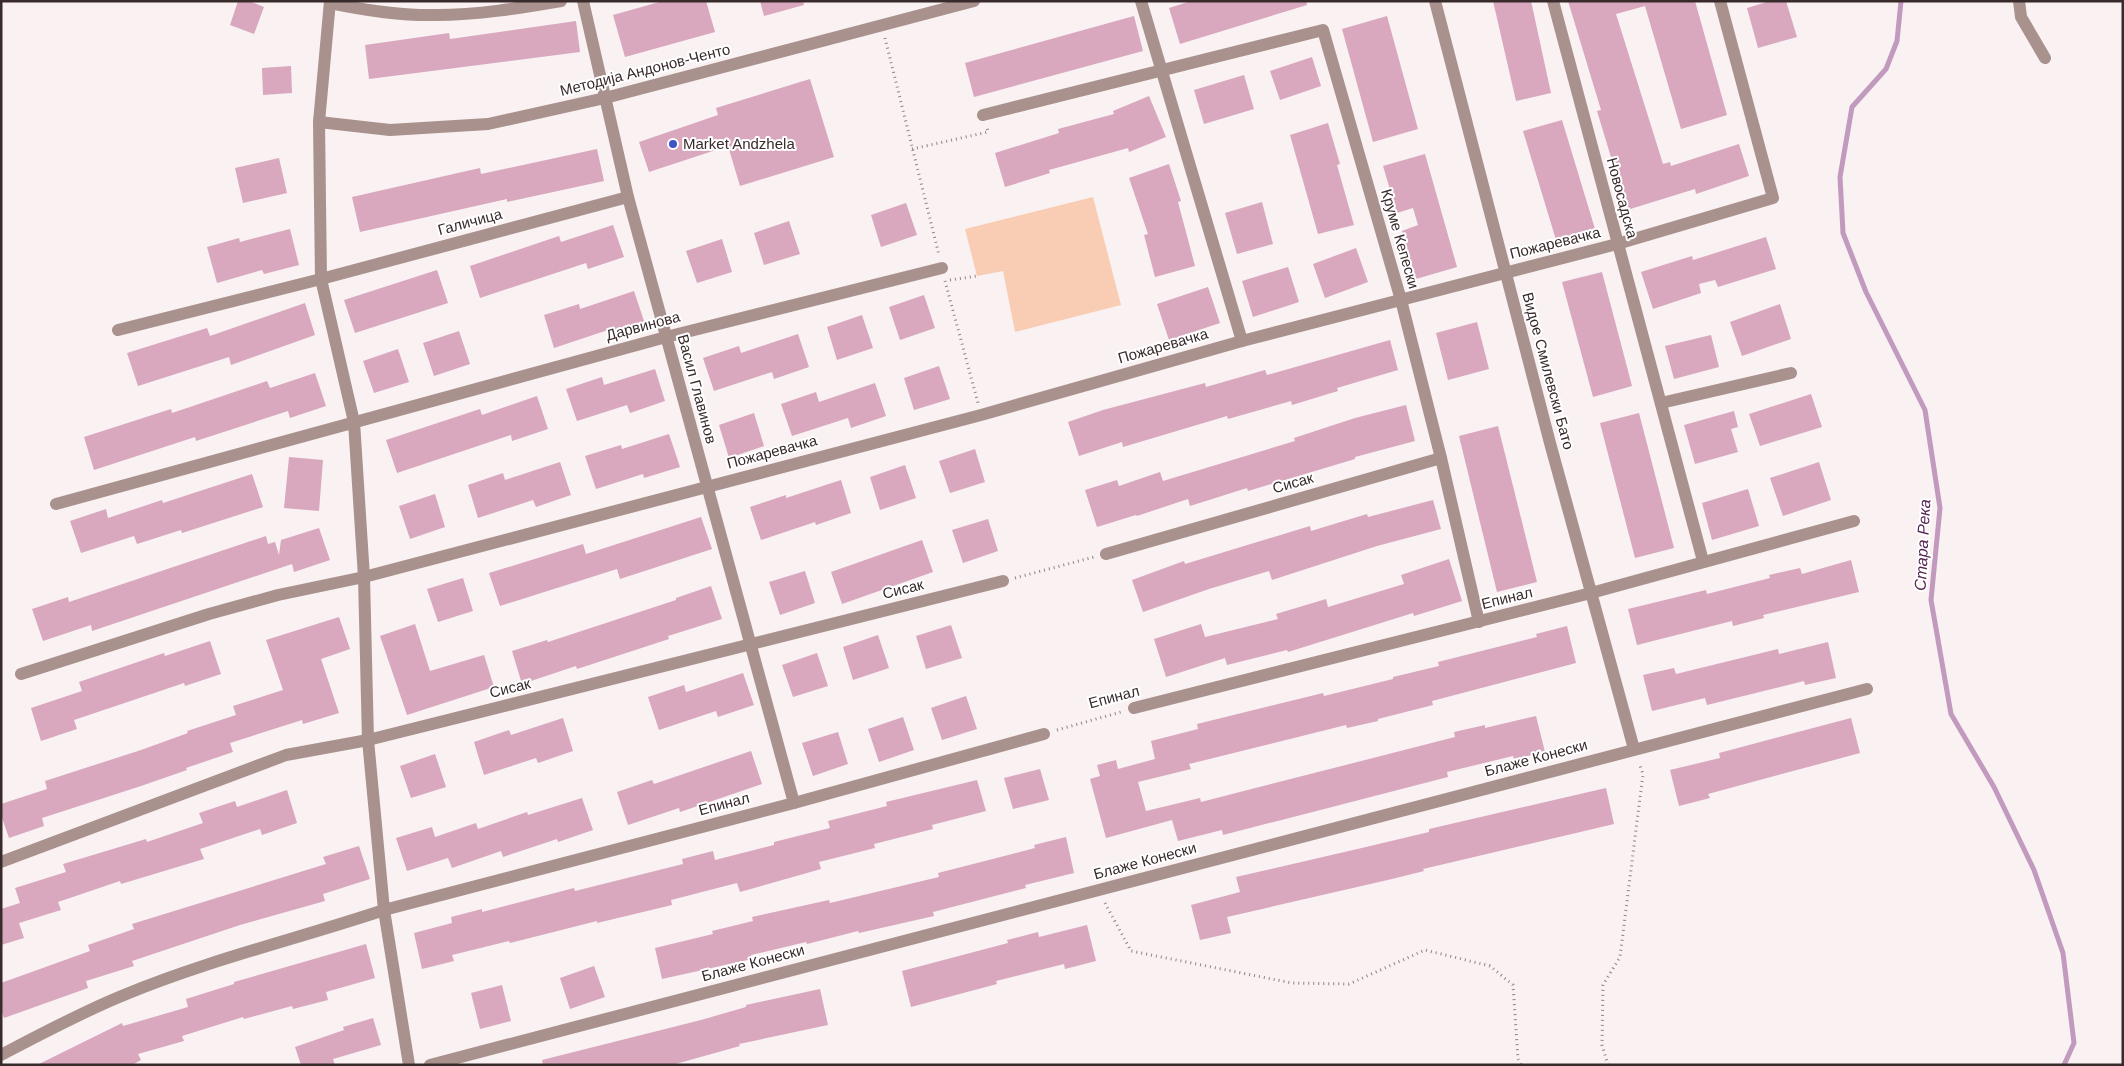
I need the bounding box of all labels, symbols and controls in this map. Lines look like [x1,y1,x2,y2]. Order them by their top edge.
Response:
street label: Методија Андонов-Ченто [558,40,732,99]
place label: Market Andzhela [683,135,795,152]
marker: Market Andzhela [667,138,679,150]
street label: Новосадска [1604,156,1642,241]
street label: Круме Кепески [1378,187,1423,291]
street label: Галичица [436,205,505,238]
street label: Пожаревачка [1508,223,1603,262]
street label: Видое Смилевски Бато [1519,290,1578,451]
street label: Дарвинова [604,307,682,344]
street label: Пожаревачка [1116,324,1210,366]
street label: Васил Главинов [675,332,720,445]
street label: Пожаревачка [725,431,820,472]
street label: Сисак [1271,468,1316,496]
water label: Стара Река [1912,499,1933,591]
street label: Сисак [881,575,926,602]
street label: Епинал [1480,583,1534,612]
street label: Сисак [488,674,533,701]
street label: Епинал [1087,682,1141,711]
street label: Блаже Конески [1483,736,1589,779]
street label: Епинал [697,789,751,818]
street label: Блаже Конески [1092,839,1198,882]
street label: Блаже Конески [700,941,806,984]

